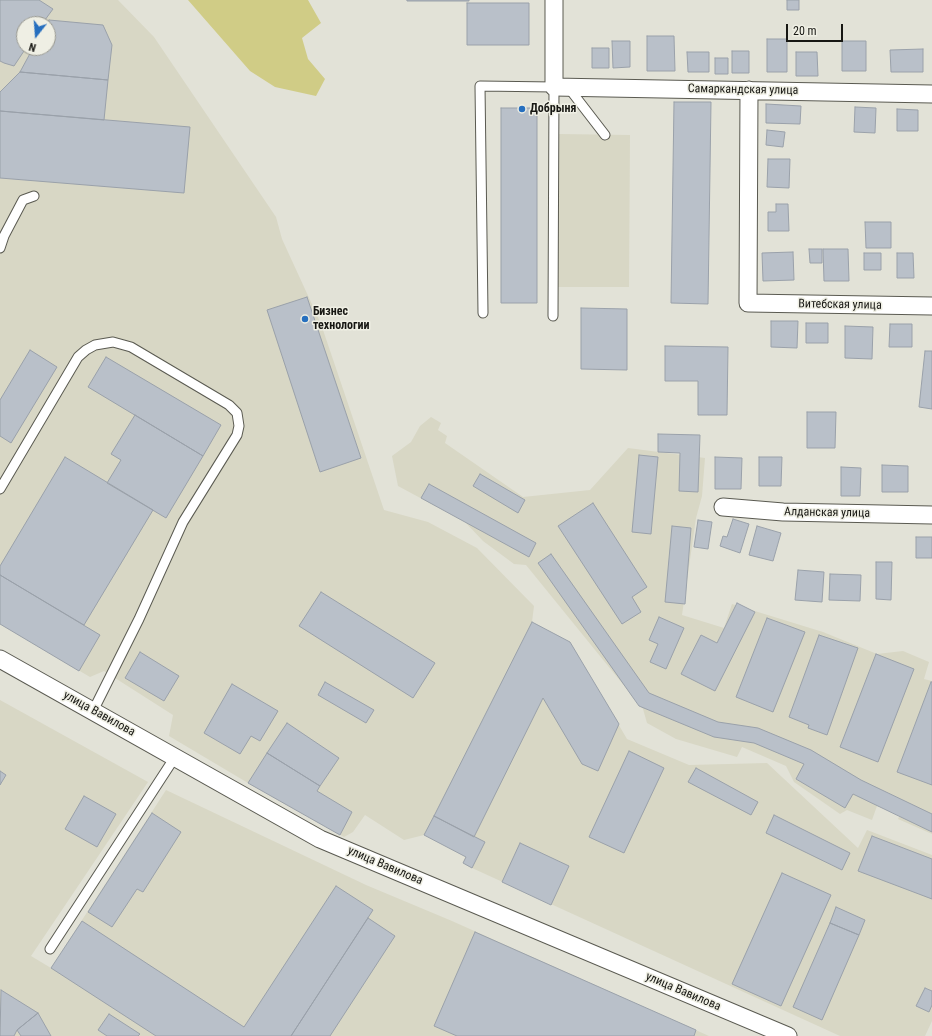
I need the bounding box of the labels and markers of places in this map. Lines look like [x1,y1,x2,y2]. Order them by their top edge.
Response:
place label: Добрыня [530,102,576,116]
marker: Добрыня [517,104,527,114]
place label: Бизнес технологии [313,305,370,333]
marker: Бизнес технологии [300,314,310,324]

